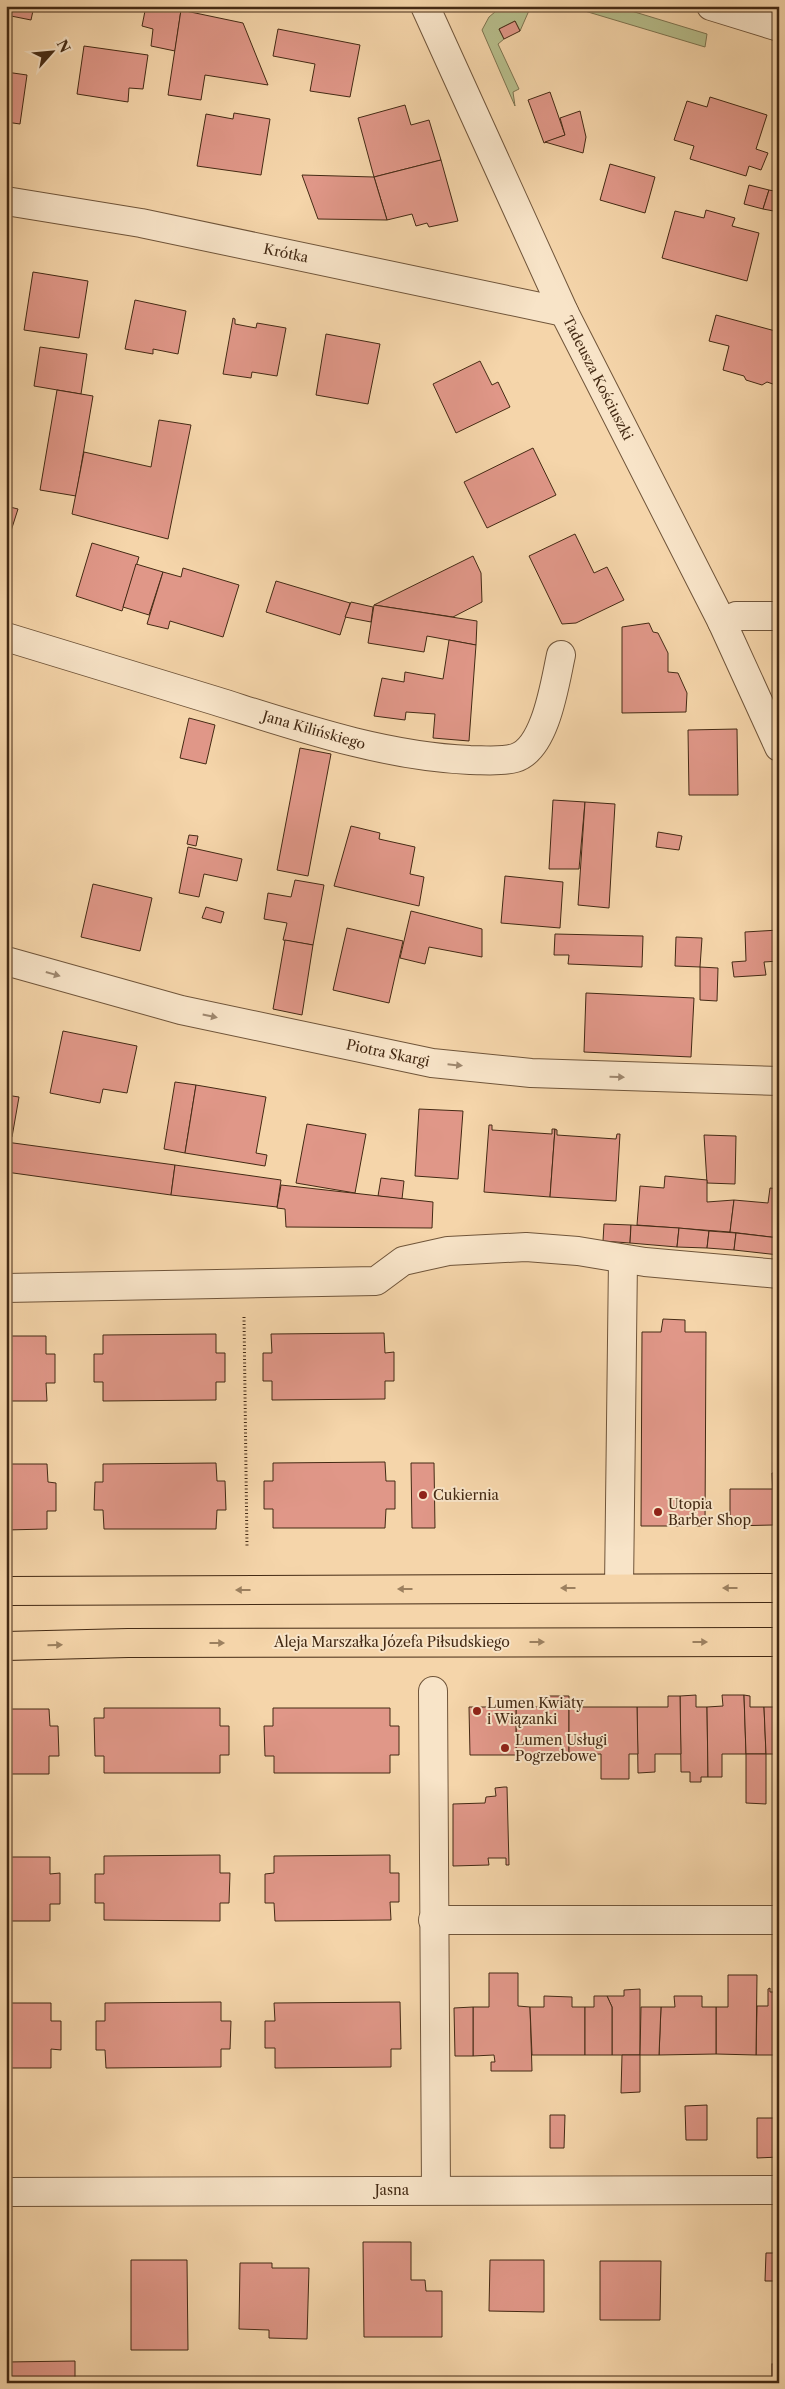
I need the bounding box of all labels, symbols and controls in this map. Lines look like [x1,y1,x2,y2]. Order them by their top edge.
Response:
north arrow [28,28,78,78]
text: N [53,37,74,56]
street label: Krótka [262,239,311,267]
street label: Tadeusza Kościuszki [559,313,637,443]
street label: Jana Kilińskiego [259,706,368,753]
one-way arrow [46,971,61,979]
one-way arrow [203,1012,218,1020]
street label: Piotra Skargi [345,1035,431,1071]
one-way arrow [448,1061,464,1069]
one-way arrow [610,1073,626,1081]
place label: Cukiernia [433,1486,500,1504]
marker: Cukiernia [417,1489,429,1501]
place label: Utopia Barber Shop [668,1495,751,1529]
marker: Utopia Barber Shop [652,1506,664,1518]
one-way arrow [722,1584,738,1592]
one-way arrow [397,1585,413,1593]
one-way arrow [559,1585,575,1593]
one-way arrow [234,1586,250,1594]
street label: Aleja Marszałka Józefa Piłsudskiego [273,1633,510,1651]
one-way arrow [530,1638,546,1646]
one-way arrow [692,1638,708,1646]
one-way arrow [210,1639,226,1647]
one-way arrow [47,1640,63,1648]
place label: Lumen Kwiaty i Wiązanki [487,1694,584,1728]
marker: Lumen Kwiaty i Wiązanki [471,1705,483,1717]
place label: Lumen Usługi Pogrzebowe [515,1731,607,1765]
marker: Lumen Usługi Pogrzebowe [499,1742,511,1754]
street label: Jasna [373,2181,410,2199]

